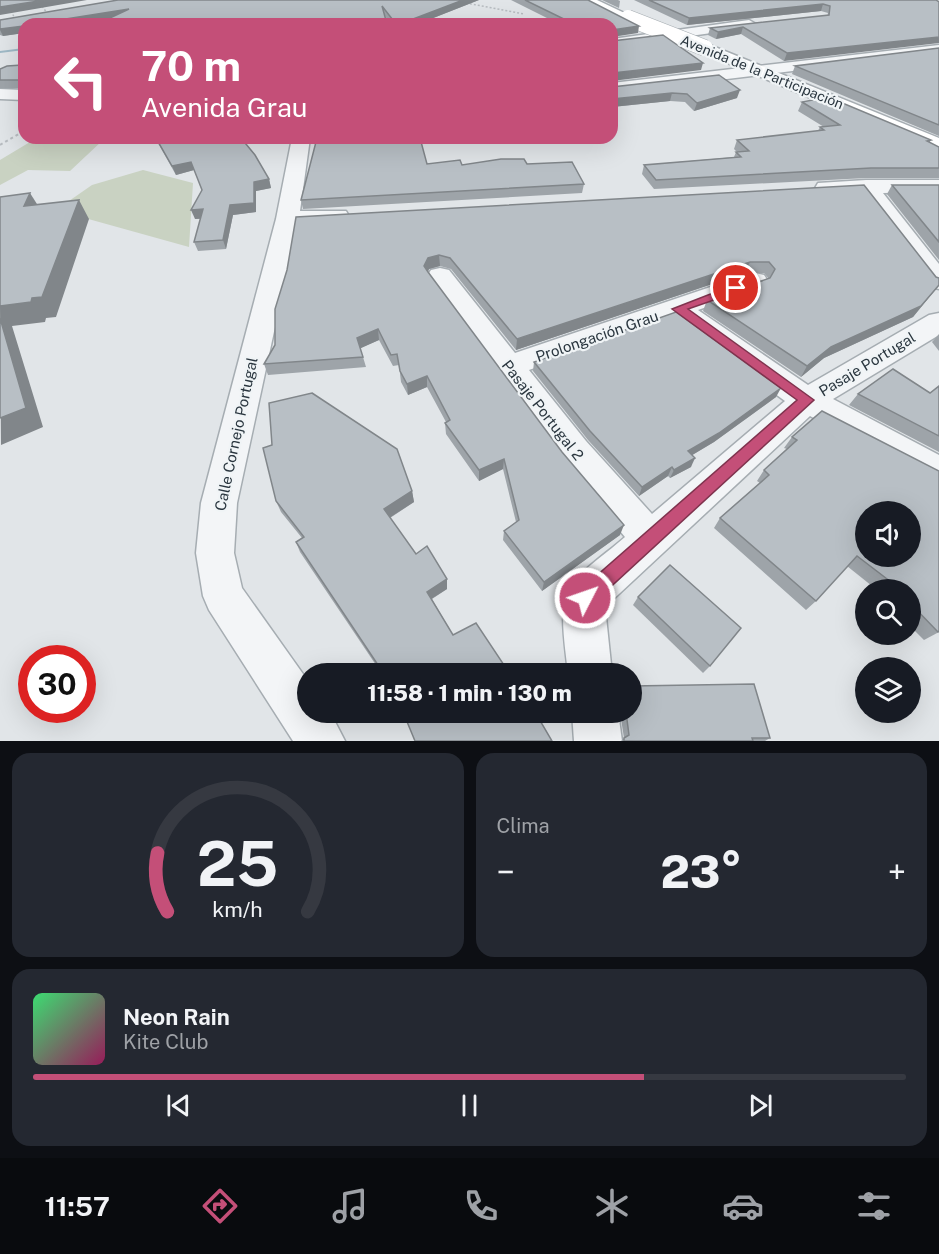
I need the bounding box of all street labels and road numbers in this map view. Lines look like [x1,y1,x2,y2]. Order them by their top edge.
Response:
street label: Avenida de la Participación [678,32,846,112]
street label: Prolongación Grau [533,307,661,365]
street label: Pasaje Portugal [816,329,918,399]
street label: Calle Cornejo Portugal [211,356,261,512]
street label: Pasaje Portugal 2 [499,357,587,463]

